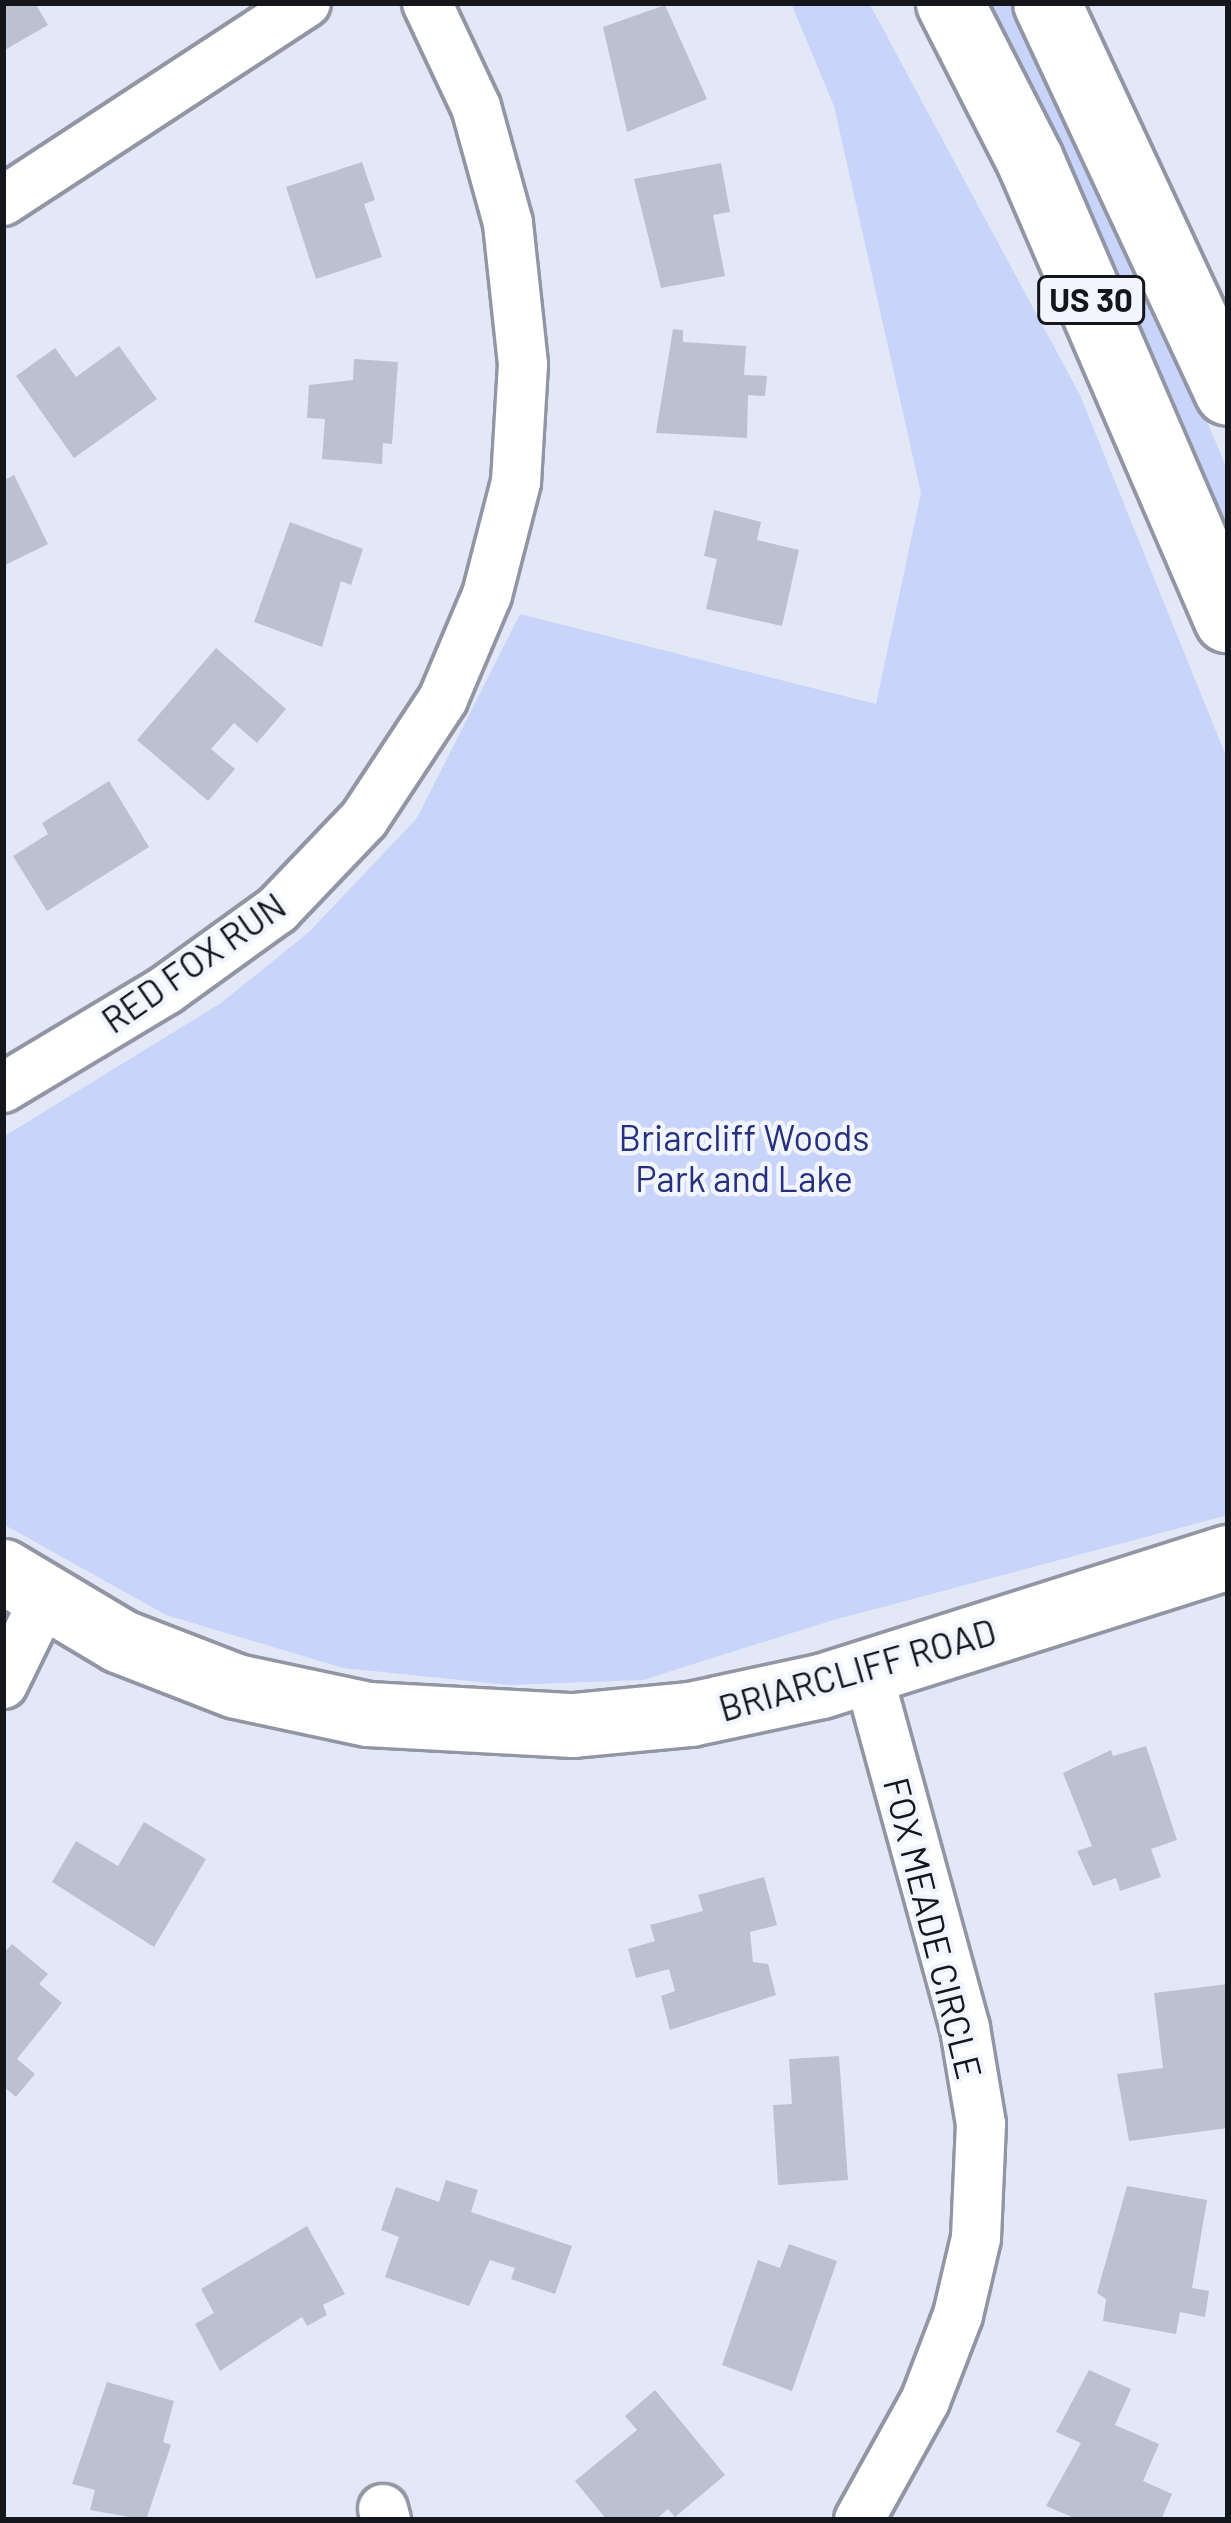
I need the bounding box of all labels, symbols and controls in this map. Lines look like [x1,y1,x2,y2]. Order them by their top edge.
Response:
road number: US 30 [1037,273,1145,327]
street label: RED FOX RUN [93,883,293,1041]
park label: Briarcliff Woods Park and Lake [618,1114,870,1199]
street label: BRIARCLIFF ROAD [714,1609,1000,1729]
street label: FOX MEADE CIRCLE [876,1773,992,2083]

